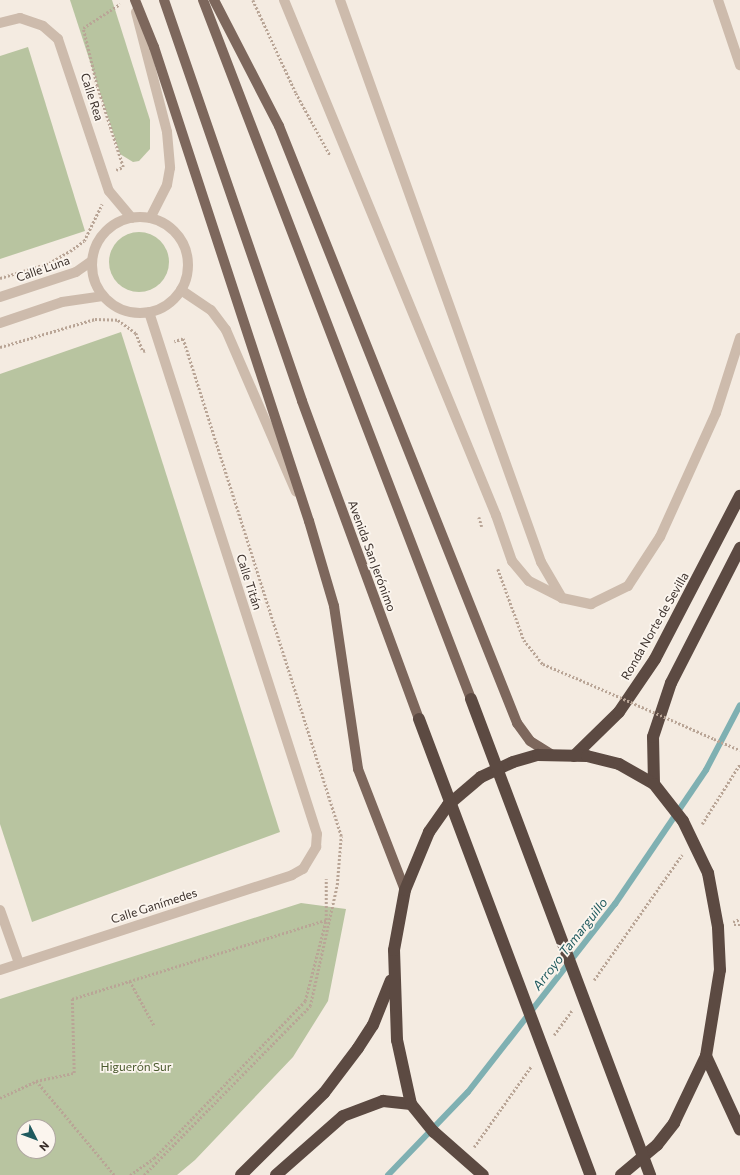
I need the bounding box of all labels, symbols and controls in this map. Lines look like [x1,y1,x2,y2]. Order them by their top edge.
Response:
street label: Calle Rea [78,71,106,123]
street label: Calle Luna [14,253,72,285]
street label: Avenida San Jerónimo [345,498,399,614]
street label: Calle Titán [233,552,265,612]
street label: Ronda Norte de Sevilla [618,570,692,682]
street label: Calle Ganímedes [109,885,199,927]
water label: Arroyo Tamarguillo [529,895,611,993]
park label: Higuerón Sur [100,1060,172,1074]
north arrow [16,1119,56,1159]
text: N [37,1139,52,1154]

